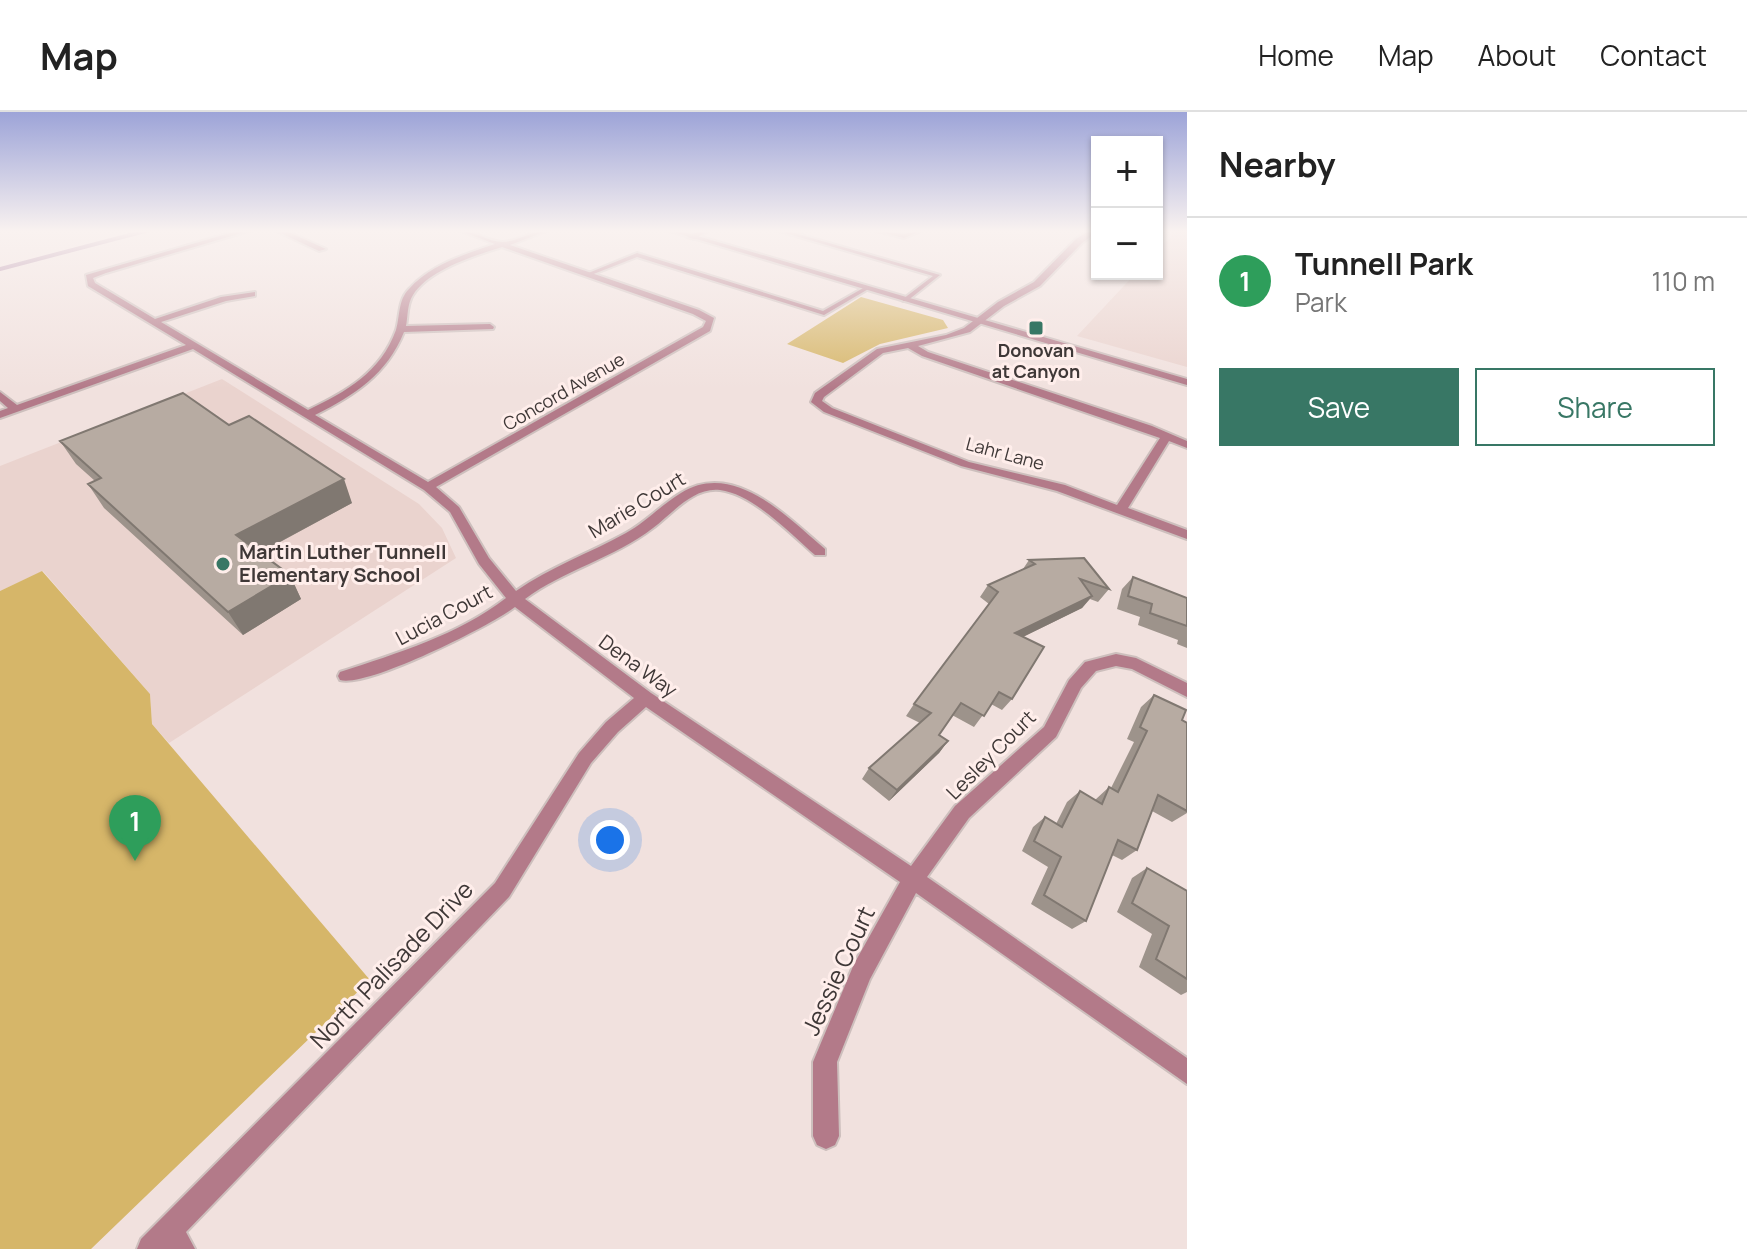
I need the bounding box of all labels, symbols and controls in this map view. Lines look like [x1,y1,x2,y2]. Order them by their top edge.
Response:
text: Map [40,29,118,81]
text: Home [1258,36,1334,74]
text: Map [1378,36,1434,74]
text: About [1478,36,1556,74]
text: Contact [1600,36,1707,74]
map controls [1091,136,1163,280]
button: + [1091,136,1163,208]
text: Nearby [1219,141,1335,187]
button: − [1091,208,1163,280]
text: Tunnell Park [1295,243,1473,284]
text: 1 [1239,263,1251,299]
text: 110 m [1652,263,1715,299]
text: Park [1295,284,1347,320]
marker: Donovan at Canyon [1027,319,1045,337]
place label: Donovan at Canyon [992,338,1080,383]
street label: Concord Avenue [498,347,629,436]
button: Save [1219,368,1459,446]
button: Share [1475,368,1715,446]
street label: Lahr Lane [963,431,1047,475]
street label: Marie Court [583,465,690,544]
place label: Martin Luther Tunnell Elementary School [239,538,447,588]
marker: Martin Luther Tunnell Elementary School [214,555,232,573]
street label: Lucia Court [391,578,497,651]
street label: Dena Way [594,628,683,703]
street label: Lesley Court [940,704,1041,805]
pin: 1 [109,795,161,861]
your location [590,820,630,860]
street label: North Palisade Drive [302,873,480,1055]
street label: Jessie Court [793,901,882,1040]

